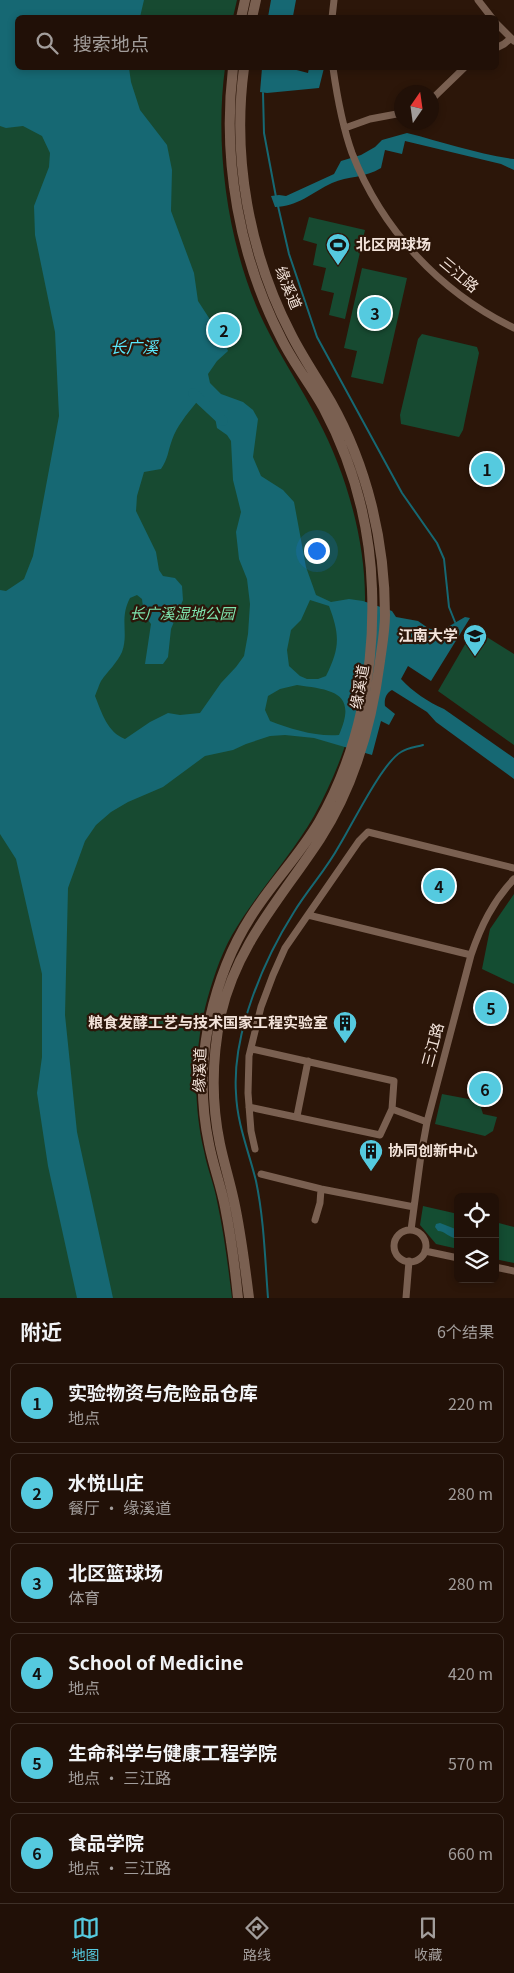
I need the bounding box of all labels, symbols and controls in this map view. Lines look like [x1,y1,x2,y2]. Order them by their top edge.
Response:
search box [15,15,499,70]
icon: search [33,29,61,57]
text: 搜索地点 [73,29,149,56]
north arrow [394,85,439,130]
sports icon: 北区网球场 [325,232,351,266]
place label: 北区网球场 [356,233,431,254]
street label: 三江路 [436,251,484,296]
street label: 缘溪道 [271,263,308,312]
pin: 3 [359,294,391,332]
pin: 2 [208,311,240,349]
water label: 长广溪 [110,334,160,358]
pin: 1 [471,450,503,488]
your location [304,538,330,564]
park label: 长广溪湿地公园 [129,602,236,623]
school or university icon: 江南大学 [462,623,488,657]
place label: 江南大学 [398,624,458,645]
street label: 缘溪道 [344,663,373,711]
pin: 4 [423,867,455,905]
pin: 5 [475,989,507,1027]
building icon: 粮食发酵工艺与技术国家工程实验室 [332,1010,358,1044]
place label: 粮食发酵工艺与技术国家工程实验室 [88,1011,328,1032]
street label: 三江路 [416,1020,448,1069]
street label: 缘溪道 [187,1047,210,1093]
pin: 6 [469,1070,501,1108]
building icon: 协同创新中心 [358,1138,384,1172]
place label: 协同创新中心 [388,1139,478,1160]
map controls [454,1193,499,1283]
button: locate [454,1193,499,1238]
button: layers [454,1238,499,1283]
text: 附近 [20,1316,62,1346]
text: 6个结果 [437,1319,494,1343]
text: 实验物资与危险品仓库 [68,1378,258,1405]
text: 1 [32,1391,42,1415]
text: 220 m [448,1391,493,1415]
text: 地点 [68,1405,100,1429]
text: 水悦山庄 [68,1468,144,1495]
text: 2 [32,1481,42,1505]
text: 280 m [448,1481,493,1505]
text: 餐厅 · 缘溪道 [68,1495,171,1519]
text: 北区篮球场 [68,1558,163,1585]
text: 3 [32,1571,42,1595]
text: 280 m [448,1571,493,1595]
text: 体育 [68,1585,100,1609]
text: School of Medicine [68,1648,243,1675]
text: 4 [32,1661,42,1685]
text: 420 m [448,1661,493,1685]
text: 地点 [68,1675,100,1699]
text: 生命科学与健康工程学院 [68,1738,277,1765]
text: 5 [32,1751,42,1775]
text: 570 m [448,1751,493,1775]
text: 地点 · 三江路 [68,1765,171,1789]
text: 食品学院 [68,1828,144,1855]
text: 6 [32,1841,42,1865]
text: 660 m [448,1841,493,1865]
text: 地点 · 三江路 [68,1855,171,1879]
tab: 地图 [72,1914,100,1964]
tab: 路线 [243,1914,271,1964]
tab: 收藏 [414,1914,442,1964]

